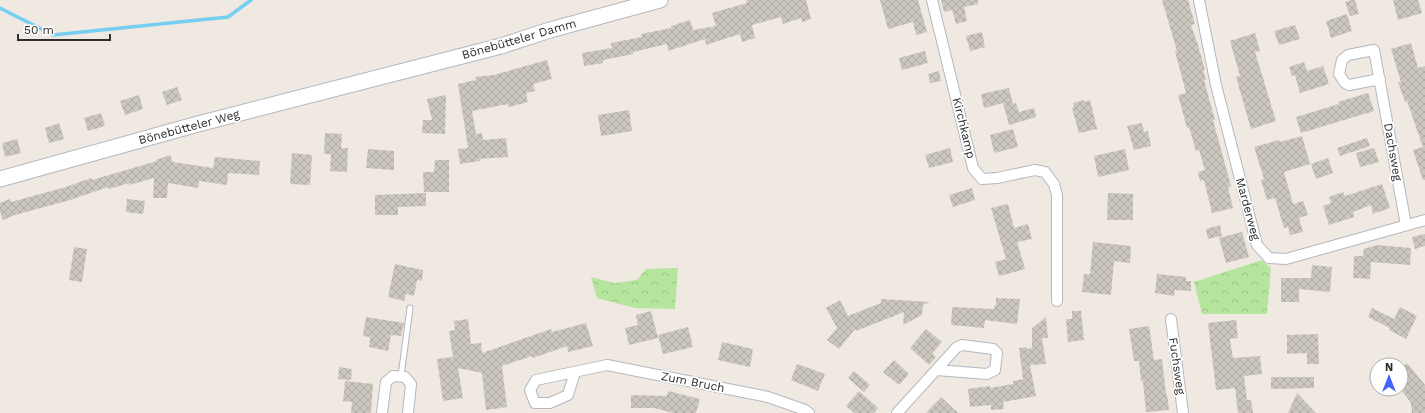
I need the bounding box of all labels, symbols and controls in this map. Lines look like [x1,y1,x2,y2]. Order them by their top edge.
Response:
scale bar [18,16,110,42]
street label: Bönebütteler Damm [460,16,578,62]
text: 50 m [24,23,54,37]
street label: Kirchkamp [950,96,978,160]
street label: Bönebütteler Weg [137,107,242,147]
street label: Dachsweg [1381,122,1405,183]
street label: Marderweg [1233,176,1263,242]
street label: Fuchsweg [1166,337,1188,396]
north arrow [1369,357,1409,397]
text: N [1385,361,1393,374]
street label: Zum Bruch [660,369,726,395]

